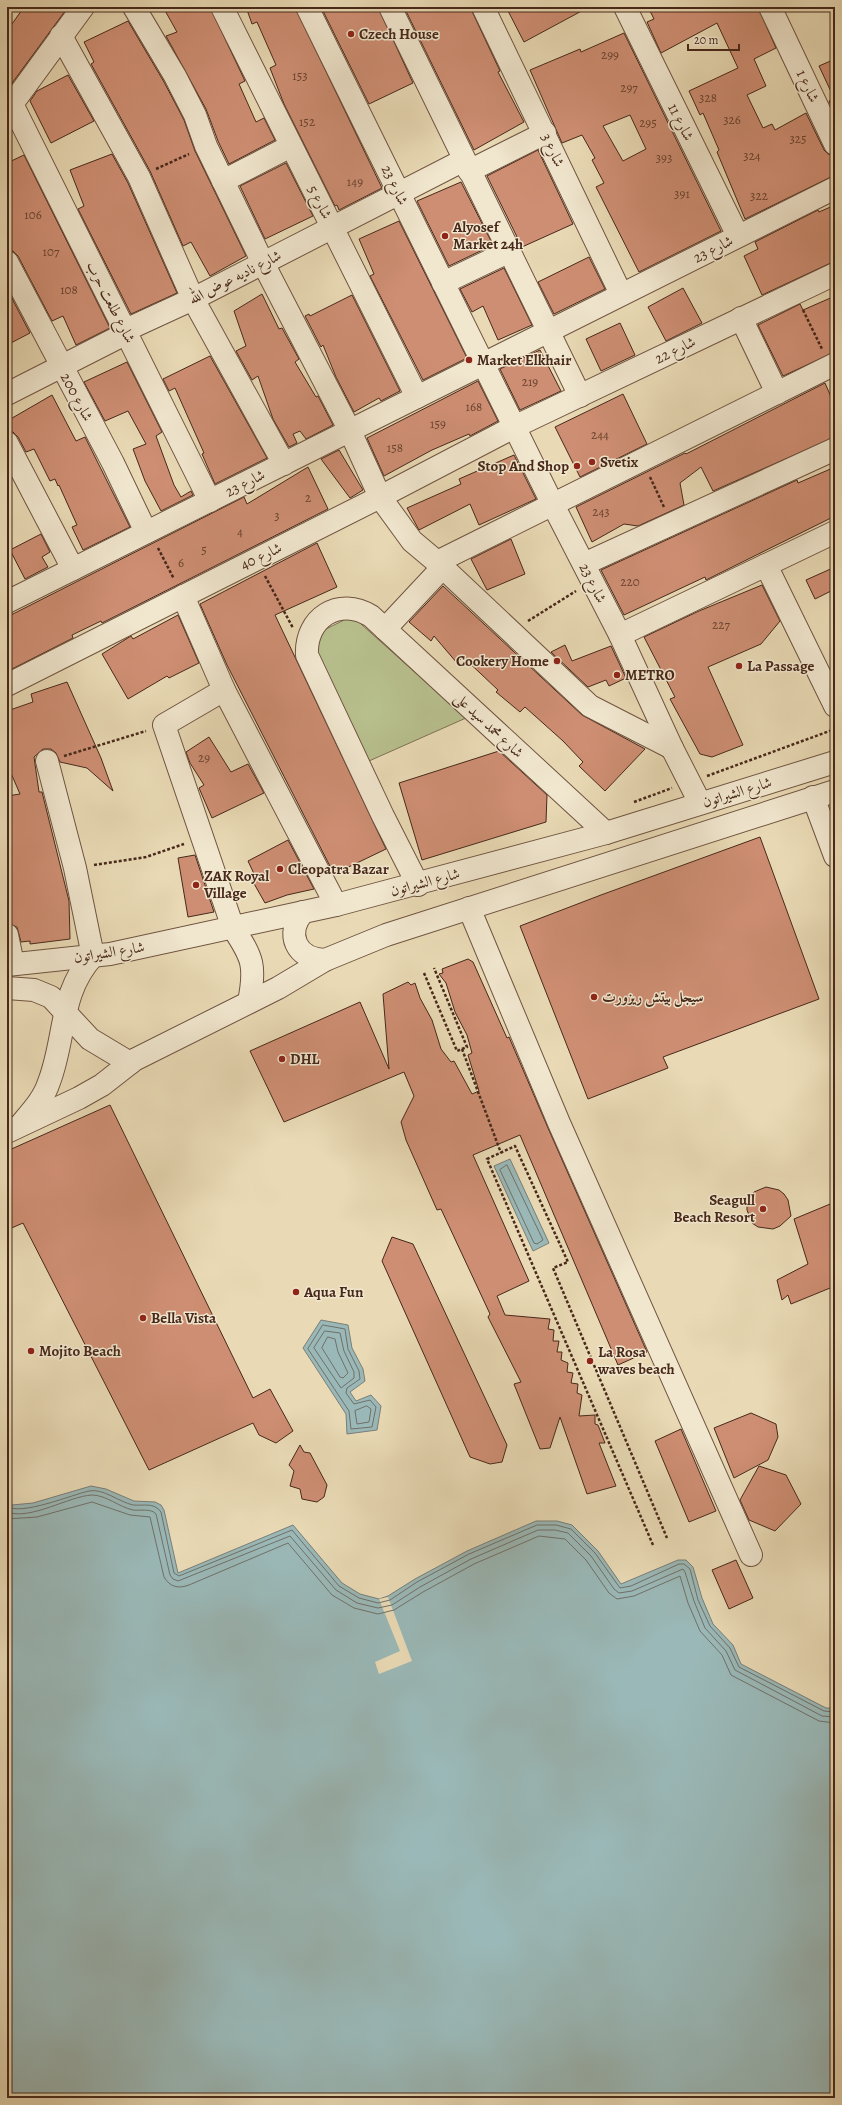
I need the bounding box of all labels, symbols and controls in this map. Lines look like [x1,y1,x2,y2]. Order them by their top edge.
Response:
place label: Czech House [359,24,439,44]
scale bar [688,26,739,52]
marker: Czech House [346,29,356,39]
text: 20 m [694,32,718,48]
house number: 299 [601,46,619,63]
street label: شارع 1 [789,66,824,107]
house number: 153 [292,67,308,84]
house number: 297 [620,79,638,96]
house number: 328 [699,89,717,106]
street label: شارع 11 [661,100,699,145]
house number: 326 [723,111,741,128]
house number: 152 [299,113,315,130]
house number: 295 [639,114,657,131]
street label: شارع 3 [534,130,570,171]
house number: 325 [789,130,807,147]
house number: 324 [743,147,761,164]
house number: 393 [656,149,672,166]
street label: شارع 23 [374,162,413,210]
house number: 149 [347,173,363,190]
street label: شارع 5 [300,182,337,224]
house number: 391 [674,185,690,202]
house number: 322 [750,187,768,204]
house number: 106 [24,206,42,223]
place label: Alyosef Market 24h [452,217,523,254]
street label: شارع 23 [690,230,738,270]
marker: Alyosef Market 24h [440,231,450,241]
house number: 107 [43,243,60,260]
street label: شارع ناديه عوض الله [184,243,286,312]
street label: شارع طلعت حرب [79,258,140,348]
house number: 108 [60,281,78,298]
street label: شارع 22 [651,332,700,371]
place label: Market Elkhair [477,350,571,370]
marker: Market Elkhair [464,355,474,365]
street label: شارع 200 [53,369,98,426]
house number: 219 [522,373,538,390]
house number: 168 [466,398,482,415]
house number: 159 [430,415,446,432]
house number: 244 [591,426,609,443]
house number: 158 [387,439,403,456]
place label: Svetix [600,452,639,472]
place label: Stop And Shop [477,456,569,476]
marker: Svetix [587,457,597,467]
marker: Stop And Shop [572,461,582,471]
street label: شارع 23 [222,464,270,504]
house number: 2 [305,489,311,506]
house number: 243 [592,503,610,520]
house number: 3 [274,507,280,524]
house number: 4 [237,523,243,540]
street label: شارع 40 [237,537,286,577]
house number: 5 [201,541,207,558]
house number: 6 [178,554,184,571]
street label: شارع 23 [572,560,612,608]
house number: 220 [620,573,640,590]
house number: 227 [712,616,730,633]
place label: Cookery Home [456,651,549,671]
marker: Cookery Home [552,656,562,666]
place label: La Passage [747,656,814,676]
marker: La Passage [734,661,744,671]
place label: METRO [625,665,675,685]
marker: METRO [612,670,622,680]
street label: شارع محمد سيد على [448,688,528,765]
house number: 29 [198,749,210,766]
street label: شارع الشيراتون [700,772,775,815]
place label: Cleopatra Bazar [288,859,389,879]
street label: شارع الشيراتون [388,863,463,904]
marker: Cleopatra Bazar [275,864,285,874]
place label: ZAK Royal Village [203,866,269,903]
marker: ZAK Royal Village [191,880,201,890]
street label: شارع الشيراتون [72,937,146,970]
place label: سيجل بيتش ريزورت [602,987,704,1008]
marker: سيجل بيتش ريزورت [589,992,599,1002]
place label: DHL [290,1049,320,1069]
marker: DHL [277,1054,287,1064]
place label: Seagull Beach Resort [673,1190,755,1227]
marker: Seagull Beach Resort [758,1204,768,1214]
place label: Aqua Fun [303,1282,364,1302]
marker: Aqua Fun [291,1287,301,1297]
place label: Bella Vista [151,1308,217,1328]
marker: Bella Vista [138,1313,148,1323]
place label: Mojito Beach [39,1341,121,1361]
place label: La Rosa waves beach [597,1342,675,1379]
marker: Mojito Beach [26,1346,36,1356]
marker: La Rosa waves beach [585,1356,595,1366]

